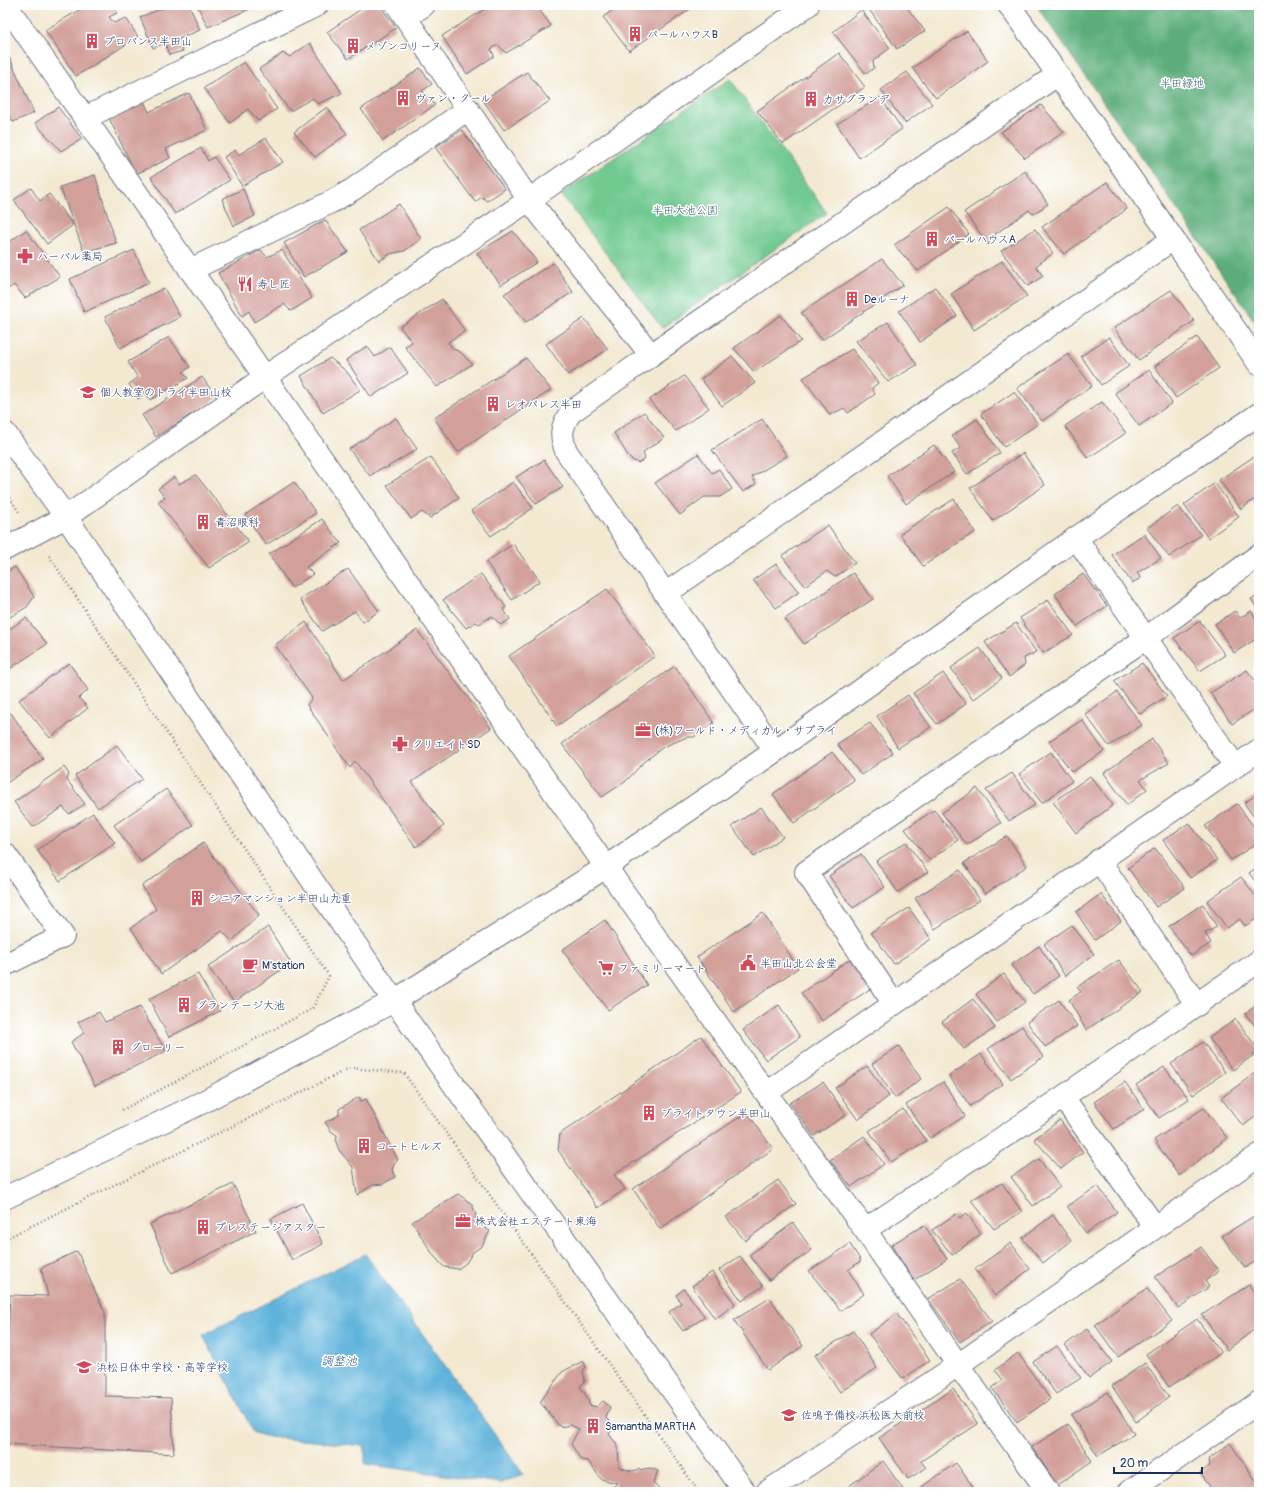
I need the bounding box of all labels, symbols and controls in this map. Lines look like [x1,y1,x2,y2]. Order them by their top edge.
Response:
building icon: パールハウスB [626,25,644,43]
place label: パールハウスB [647,28,718,41]
building icon: プロバンス半田山 [83,32,101,50]
place label: プロバンス半田山 [104,35,192,48]
building icon: メゾンコリーヌ [344,37,362,55]
place label: メゾンコリーヌ [365,40,442,53]
park label: 半田緑地 [1160,77,1204,90]
building icon: ヴァン・クール [394,89,412,107]
building icon: カサグランデ [802,90,820,108]
place label: ヴァン・クール [415,92,491,105]
place label: カサグランデ [823,93,890,106]
park label: 半田大池公園 [652,204,718,217]
building icon: パールハウスA [923,230,941,248]
place label: パールハウスA [944,233,1016,246]
pharmacy icon: ハーバル薬局 [16,247,34,265]
place label: ハーバル薬局 [37,250,103,263]
restaurant icon: 寿し匠 [236,275,254,293]
place label: 寿し匠 [257,278,290,291]
building icon: Deルーナ [843,290,861,308]
place label: Deルーナ [864,293,910,306]
school or university icon: 個人教室のトライ半田山校 [79,383,97,401]
place label: 個人教室のトライ半田山校 [100,386,232,399]
building icon: レオパレス半田 [484,395,502,413]
place label: レオパレス半田 [505,398,582,411]
building icon: 青沼眼科 [194,513,212,531]
place label: 青沼眼科 [215,516,259,529]
office icon: (株)ワールド・メディカル・サプライ [634,721,652,739]
place label: (株)ワールド・メディカル・サプライ [655,724,837,737]
pharmacy icon: クリエイトSD [391,735,409,753]
place label: クリエイトSD [412,738,480,751]
building icon: シニアマンション半田山九重 [188,889,206,907]
place label: シニアマンション半田山九重 [209,892,352,905]
public building icon: 半田山北公会堂 [739,954,757,972]
cafe icon: M'station [241,956,259,974]
place label: 半田山北公会堂 [760,957,837,970]
place label: M'station [262,959,305,972]
supermarket icon: ファミリーマート [597,959,615,977]
place label: ファミリーマート [618,962,706,975]
building icon: グランテージ大池 [175,996,193,1014]
place label: グランテージ大池 [196,999,285,1012]
building icon: グローリー [109,1038,127,1056]
place label: グローリー [130,1041,185,1054]
building icon: ブライトタウン半田山 [640,1104,658,1122]
place label: ブライトタウン半田山 [661,1107,771,1120]
building icon: コートヒルズ [355,1137,373,1155]
place label: コートヒルズ [376,1140,442,1153]
office icon: 株式会社エステート東海 [454,1212,472,1230]
place label: 株式会社エステート東海 [475,1215,597,1228]
building icon: プレステージアスター [194,1218,212,1236]
place label: プレステージアスター [215,1221,326,1234]
water label: 調整池 [321,1354,358,1369]
school or university icon: 浜松日体中学校・高等学校 [75,1358,93,1376]
place label: 浜松日体中学校・高等学校 [96,1361,228,1374]
school or university icon: 佐鳴予備校 浜松医大前校 [780,1406,798,1424]
place label: 佐鳴予備校 浜松医大前校 [801,1409,924,1422]
building icon: Samantha MARTHA [584,1417,602,1435]
place label: Samantha MARTHA [605,1420,696,1433]
scale bar [1114,1449,1202,1475]
text: 20 m [1120,1456,1149,1471]

